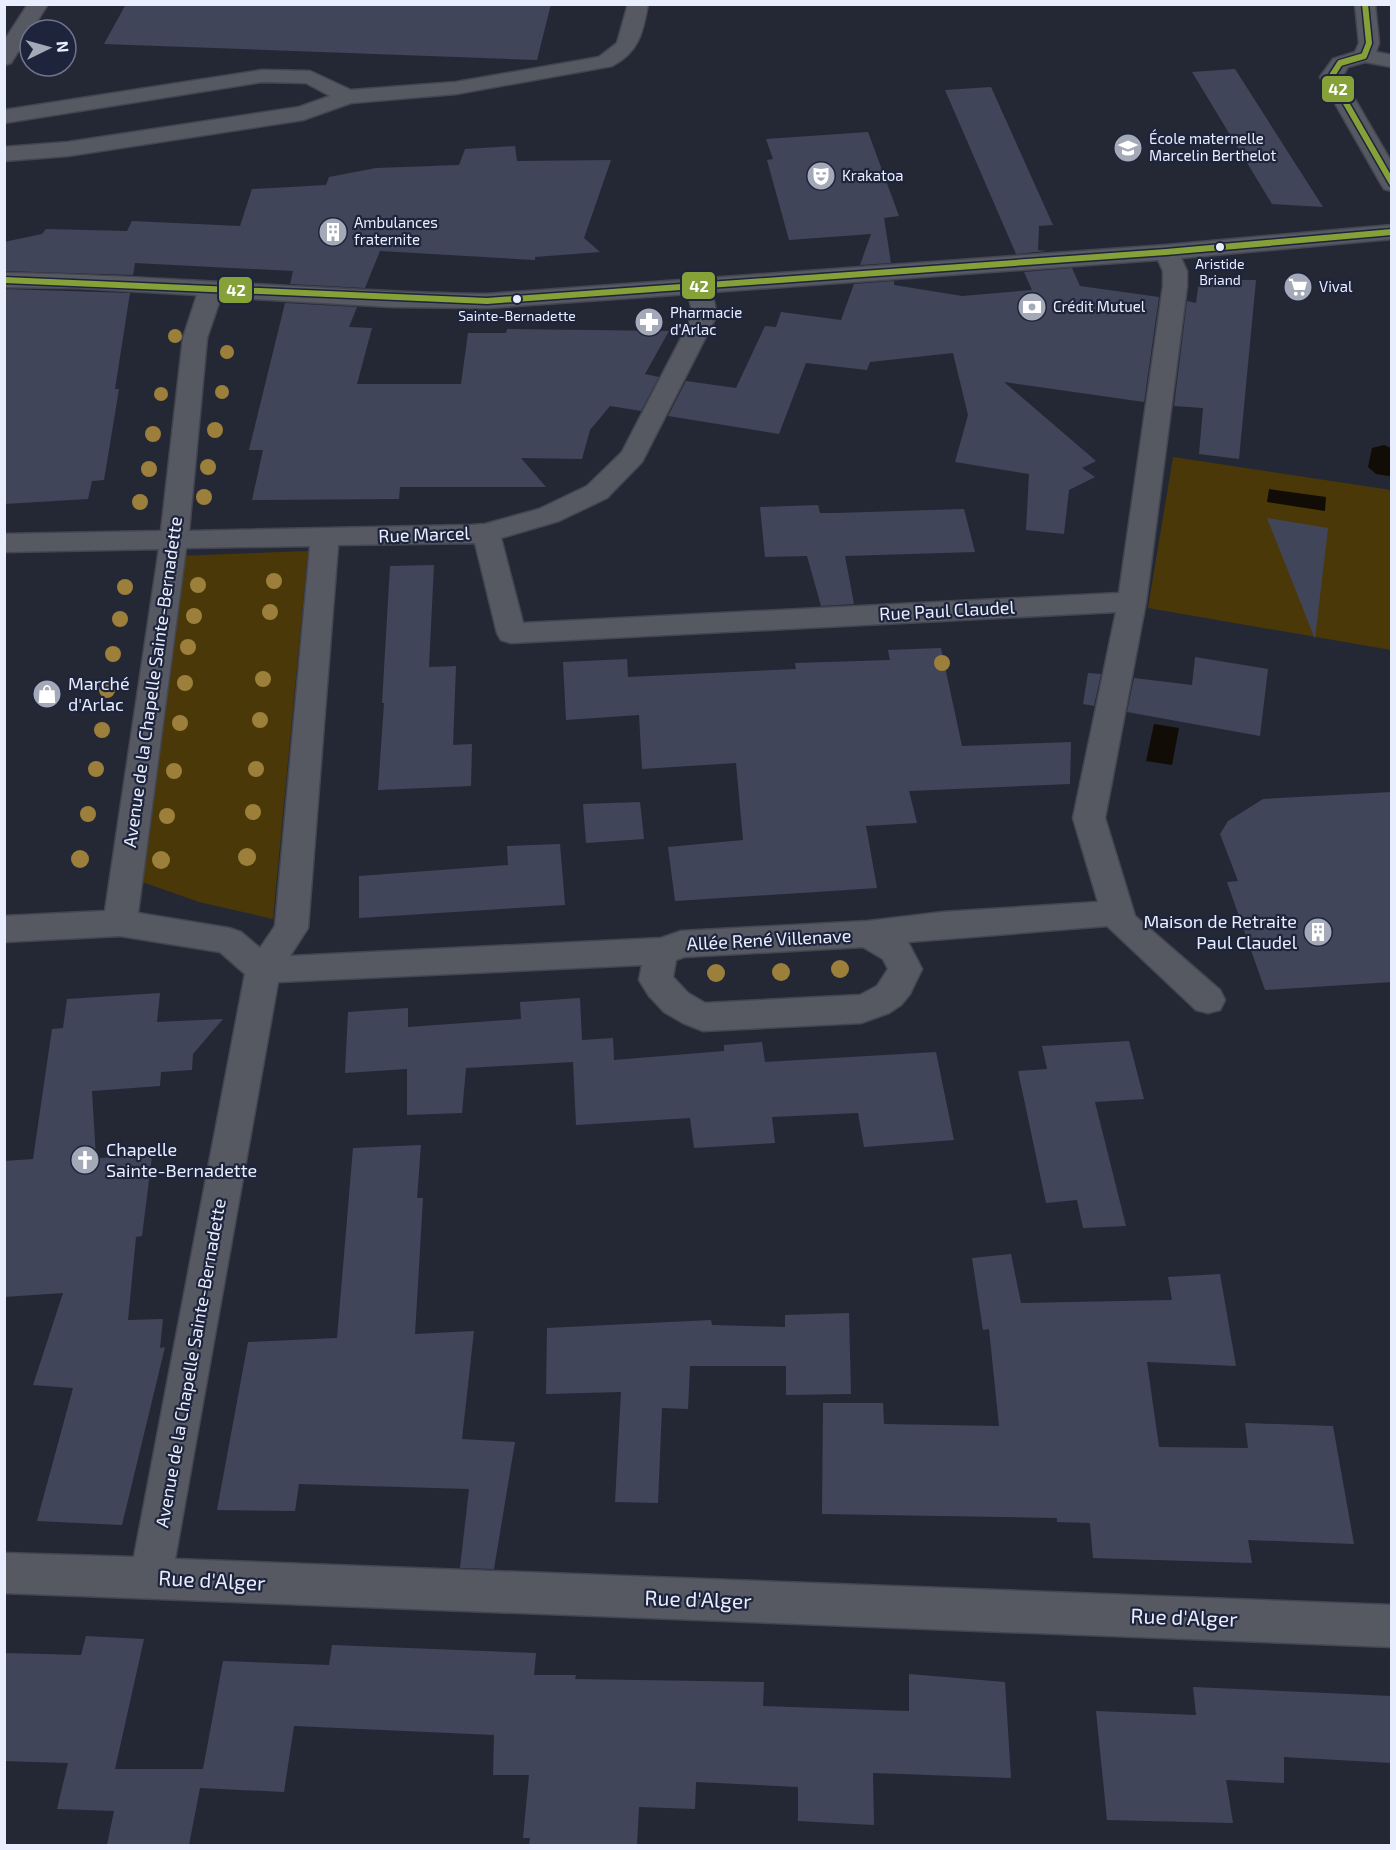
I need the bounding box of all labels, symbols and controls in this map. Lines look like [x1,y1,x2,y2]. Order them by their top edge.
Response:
north arrow [18,18,78,78]
text: N [53,40,73,53]
line badge: 42 [1321,75,1355,103]
text: 42 [1328,79,1348,98]
place label: École maternelle Marcelin Berthelot [1149,129,1277,164]
school or university icon: École maternelle Marcelin Berthelot [1112,132,1144,164]
theatre icon: Krakatoa [805,160,837,192]
place label: Krakatoa [842,166,903,184]
place label: Ambulances fraternite [354,213,438,248]
building icon: Ambulances fraternite [317,216,349,248]
marker: Aristide Briand [1214,241,1226,253]
place label: Aristide Briand [1195,255,1245,288]
line badge: 42 [681,271,716,300]
supermarket icon: Vival [1282,271,1314,303]
line badge: 42 [218,276,253,304]
text: 42 [689,276,709,295]
place label: Vival [1319,277,1353,295]
text: 42 [226,280,246,299]
bank icon: Crédit Mutuel [1016,291,1048,323]
marker: Sainte-Bernadette [511,293,523,305]
place label: Crédit Mutuel [1053,297,1146,315]
place label: Pharmacie d'Arlac [670,303,742,338]
pharmacy icon: Pharmacie d'Arlac [633,306,665,338]
place label: Sainte-Bernadette [458,307,576,324]
street label: Avenue de la Chapelle Sainte-Bernadette [118,515,186,849]
street label: Rue Marcel [378,521,471,547]
street label: Rue Paul Claudel [879,595,1016,625]
place label: Marché d'Arlac [68,672,130,715]
shop icon: Marché d'Arlac [31,678,63,710]
place label: Maison de Retraite Paul Claudel [1143,910,1298,953]
building icon: Maison de Retraite Paul Claudel [1302,916,1334,948]
street label: Allée René Villenave [686,924,852,954]
place label: Chapelle Sainte-Bernadette [106,1138,257,1181]
church icon: Chapelle Sainte-Bernadette [69,1144,101,1176]
street label: Avenue de la Chapelle Sainte-Bernadette [150,1196,230,1529]
street label: Rue d'Alger [158,1564,267,1595]
street label: Rue d'Alger [644,1584,753,1613]
street label: Rue d'Alger [1130,1602,1239,1631]

